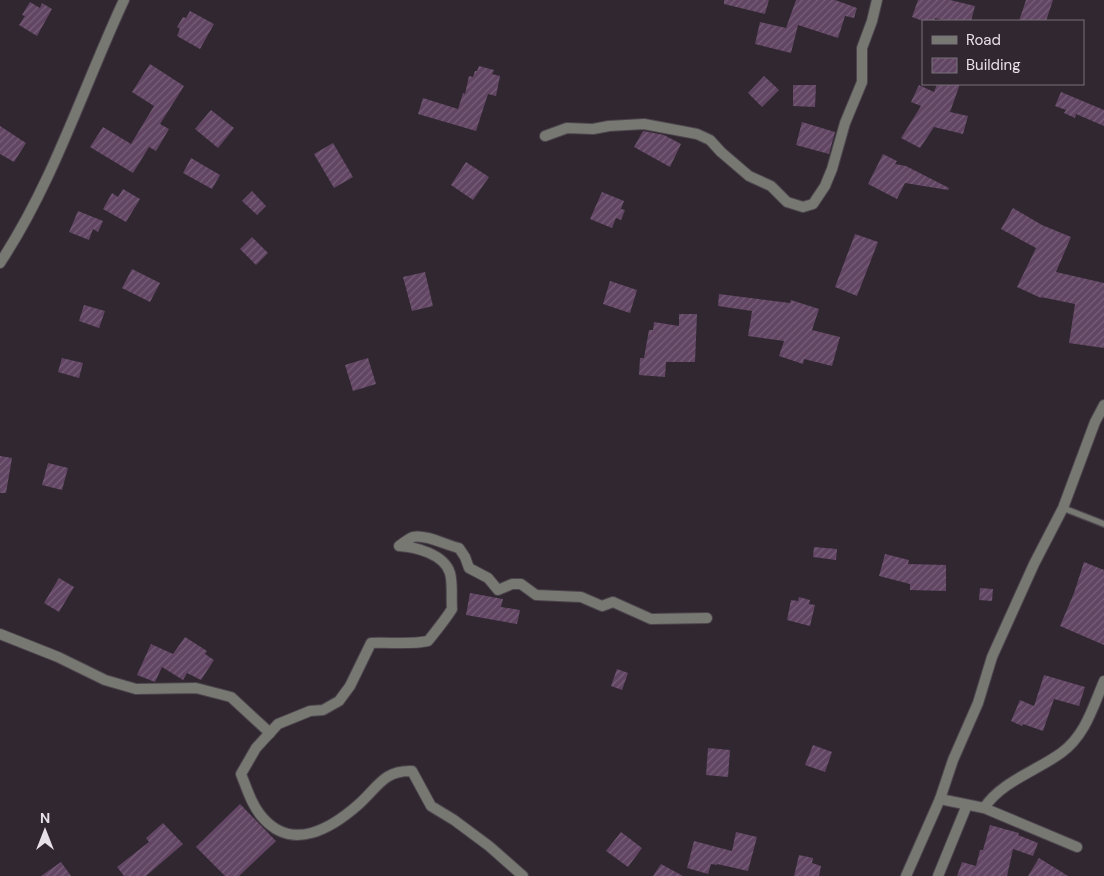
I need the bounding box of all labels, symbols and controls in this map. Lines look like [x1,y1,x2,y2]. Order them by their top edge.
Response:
legend [922,20,1084,85]
text: Road [966,30,1001,50]
text: Building [966,55,1021,75]
north arrow [20,806,70,856]
text: N [40,809,50,827]

